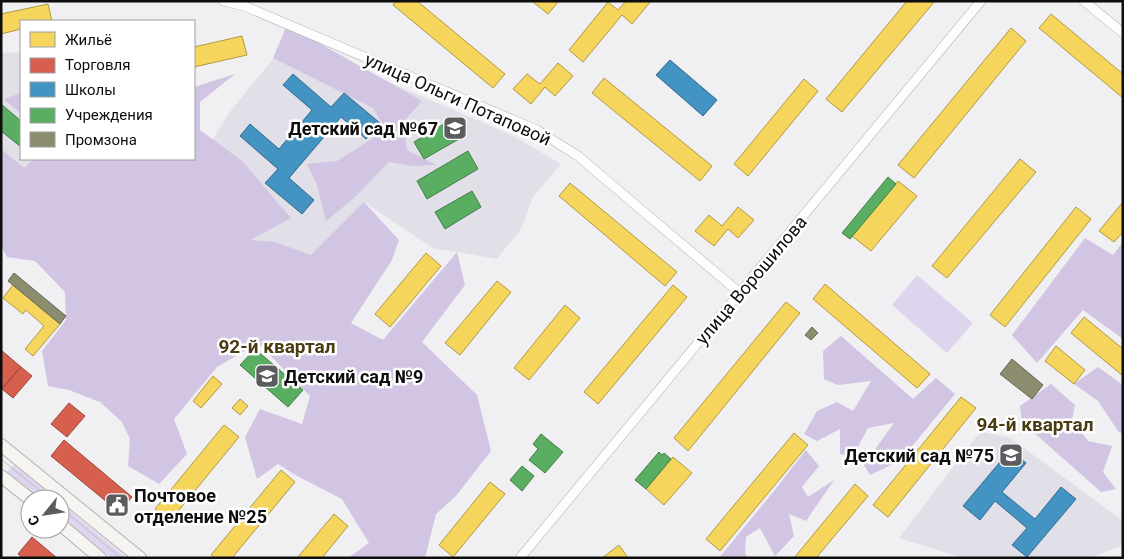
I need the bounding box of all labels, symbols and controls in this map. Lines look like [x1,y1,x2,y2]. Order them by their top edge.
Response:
legend [20,20,195,160]
text: Жильё [65,31,112,49]
street label: улица Ольги Потаповой [362,48,554,150]
text: Торговля [65,56,130,74]
text: Школы [65,81,116,99]
text: Учреждения [65,106,153,124]
school or university icon: Детский сад №67 [442,115,468,141]
place label: Детский сад №67 [288,118,438,139]
text: Промзона [65,131,137,149]
street label: улица Ворошилова [691,211,811,349]
district label: 92-й квартал [218,335,336,358]
school or university icon: Детский сад №9 [254,363,280,389]
place label: Детский сад №9 [284,366,423,387]
district label: 94-й квартал [976,413,1094,436]
school or university icon: Детский сад №75 [998,442,1024,468]
place label: Детский сад №75 [844,445,994,466]
place label: Почтовое отделение №25 [134,485,267,527]
north arrow [20,489,70,539]
public building icon: Почтовое отделение №25 [104,492,130,518]
text: С [25,513,43,528]

